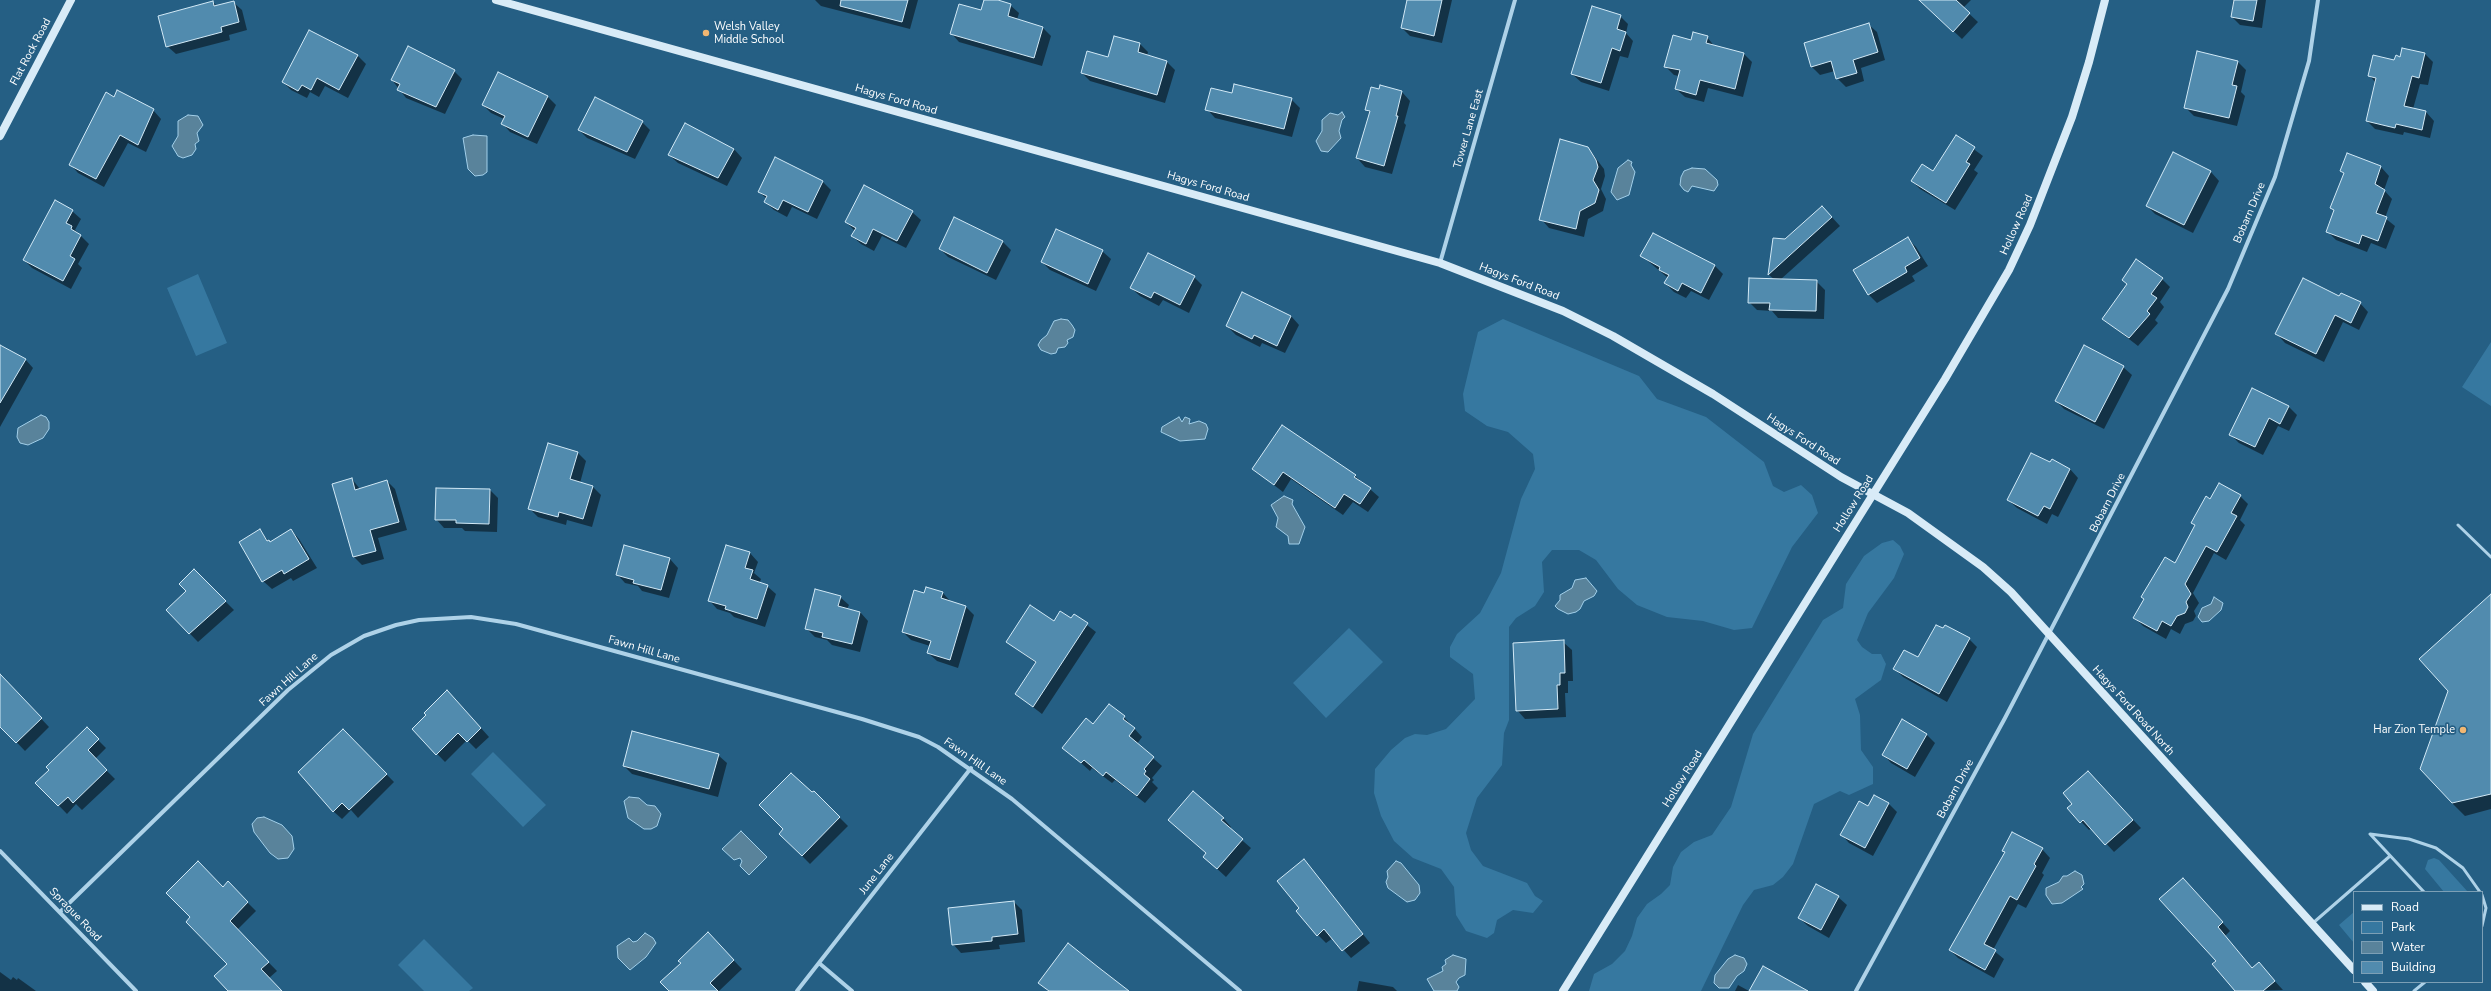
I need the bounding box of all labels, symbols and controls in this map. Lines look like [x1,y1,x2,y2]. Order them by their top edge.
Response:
street label: Flat Rock Road [8,16,54,88]
place label: Welsh Valley Middle School [714,20,784,46]
marker: Welsh Valley Middle School [701,28,711,38]
street label: Hagys Ford Road [853,82,939,118]
street label: Tower Lane East [1451,88,1487,170]
street label: Hagys Ford Road [1165,169,1251,205]
street label: Bobarn Drive [2231,181,2269,245]
street label: Hollow Road [1998,193,2036,257]
street label: Hagys Ford Road [1477,261,1561,303]
street label: Hagys Ford Road [1764,411,1842,469]
street label: Bobarn Drive [2087,471,2129,535]
street label: Hollow Road [1831,473,1877,535]
street label: Fawn Hill Lane [607,633,681,667]
street label: Fawn Hill Lane [257,650,321,710]
street label: Hagys Ford Road North [2089,663,2177,759]
place label: Har Zion Temple [2373,723,2455,737]
marker: Har Zion Temple [2458,725,2468,735]
street label: Fawn Hill Lane [941,735,1009,789]
street label: Hollow Road [1660,748,1706,810]
street label: Bobarn Drive [1935,757,1977,821]
street label: June Lane [857,851,897,897]
street label: Sprague Road [46,885,104,945]
legend [2353,891,2483,983]
text: Road [2391,899,2419,915]
text: Park [2391,919,2415,935]
text: Water [2391,939,2425,955]
text: Building [2391,959,2436,975]

